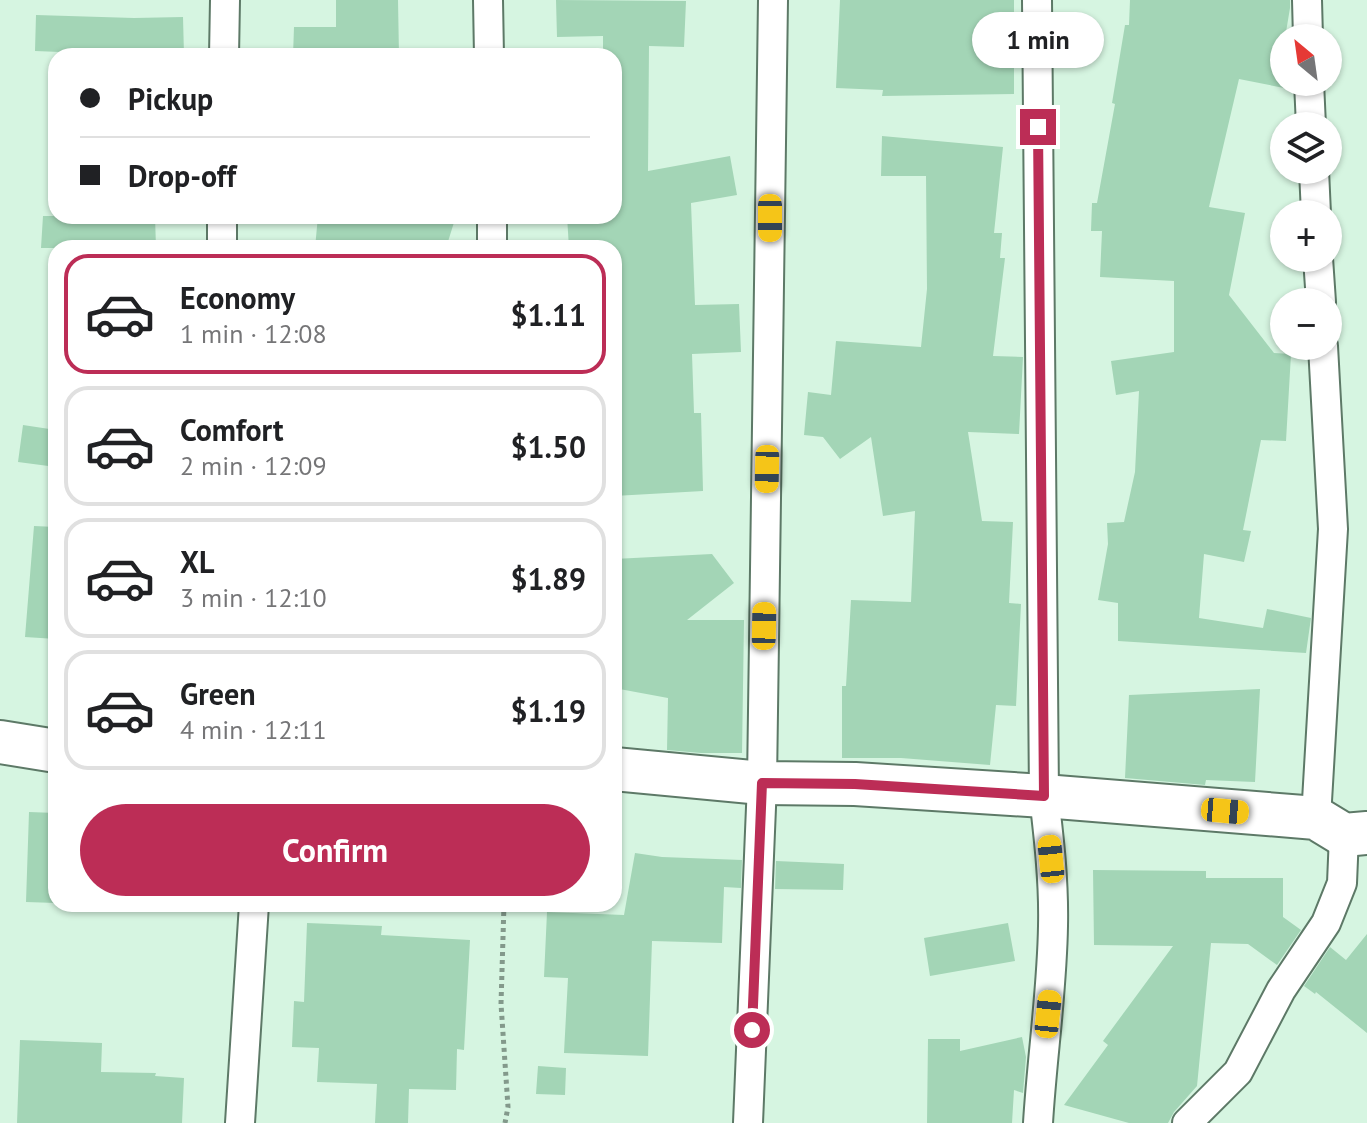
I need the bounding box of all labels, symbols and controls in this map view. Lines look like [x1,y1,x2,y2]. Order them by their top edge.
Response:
callout: 1 min [972,11,1104,67]
text: 1 min [1006,23,1070,56]
north arrow [1270,24,1342,96]
map controls [1270,24,1342,360]
text: Pickup [128,79,213,118]
route end [1020,109,1056,145]
button: layers [1270,112,1342,184]
text: Drop-off [128,156,236,195]
car [758,194,782,242]
button: + [1270,200,1342,272]
icon: car [84,278,156,350]
text: Economy [180,278,295,317]
button: − [1270,288,1342,360]
text: $1.11 [511,295,586,334]
text: 1 min · 12:08 [180,317,327,350]
icon: car [84,410,156,482]
text: Comfort [180,410,283,449]
text: $1.50 [511,427,586,466]
car [755,445,779,493]
text: 2 min · 12:09 [180,449,327,482]
icon: car [84,542,156,614]
text: XL [180,542,214,581]
text: $1.89 [511,559,586,598]
text: 3 min · 12:10 [180,581,327,614]
car [752,602,776,650]
icon: car [84,674,156,746]
text: Green [180,674,255,713]
text: $1.19 [511,691,586,730]
text: 4 min · 12:11 [180,713,327,746]
car [1200,797,1250,825]
button: Confirm [80,804,590,896]
car [1037,834,1065,884]
car [1034,989,1062,1039]
route start [734,1012,770,1048]

